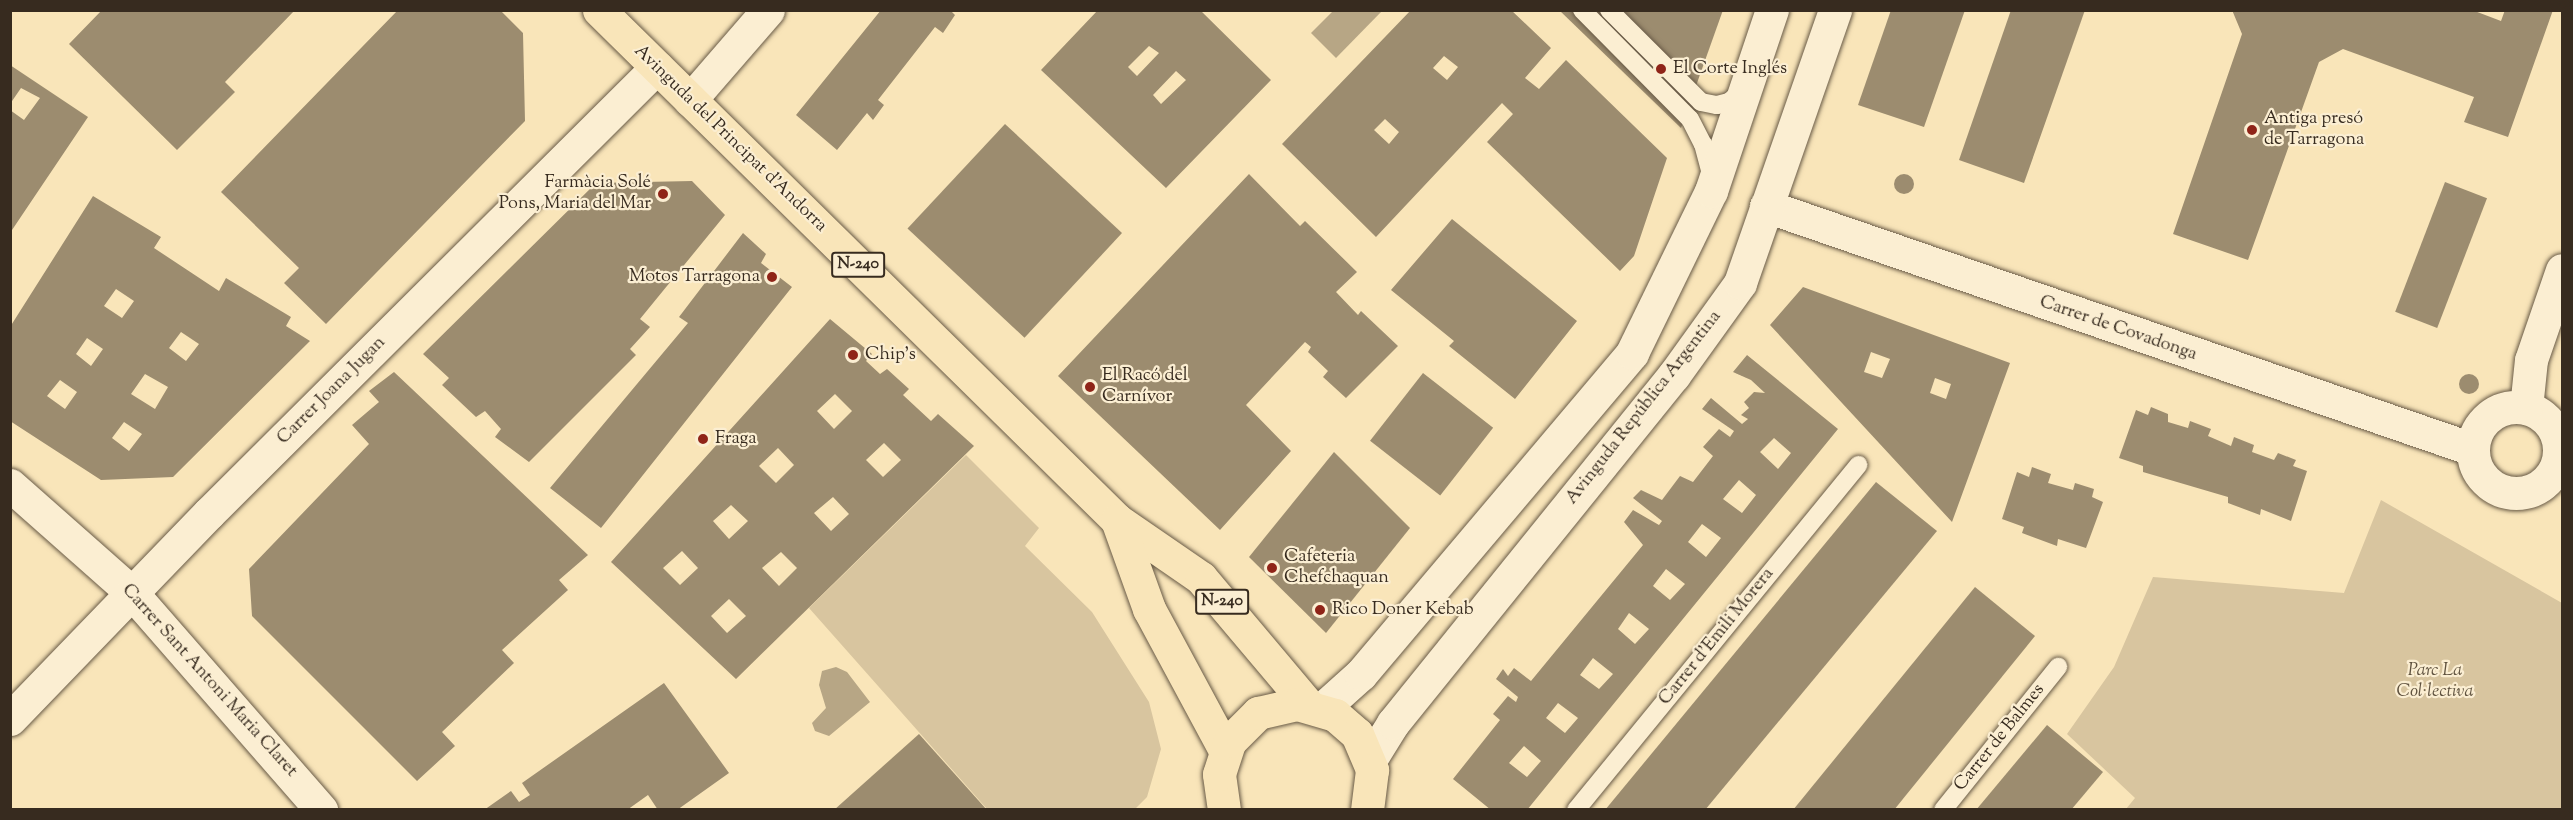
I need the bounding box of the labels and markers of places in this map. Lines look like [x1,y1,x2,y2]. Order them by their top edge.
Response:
place label: El Corte Inglés [1673,58,1787,80]
marker: El Corte Inglés [1654,62,1668,76]
place label: Antiga presó de Tarragona [2264,109,2364,152]
marker: Antiga presó de Tarragona [2245,123,2259,137]
place label: Farmàcia Solé Pons, Maria del Mar [499,173,651,216]
marker: Farmàcia Solé Pons, Maria del Mar [656,187,670,201]
place label: Motos Tarragona [629,266,760,288]
marker: Motos Tarragona [765,270,779,284]
place label: Chip's [865,344,916,366]
marker: Chip's [846,348,860,362]
place label: El Racó del Carnívor [1102,366,1188,409]
marker: El Racó del Carnívor [1083,380,1097,394]
place label: Fraga [715,428,757,450]
marker: Fraga [696,432,710,446]
place label: Cafeteria Chefchaquan [1284,547,1389,590]
marker: Cafeteria Chefchaquan [1265,561,1279,575]
place label: Rico Doner Kebab [1332,599,1474,621]
marker: Rico Doner Kebab [1313,603,1327,617]

